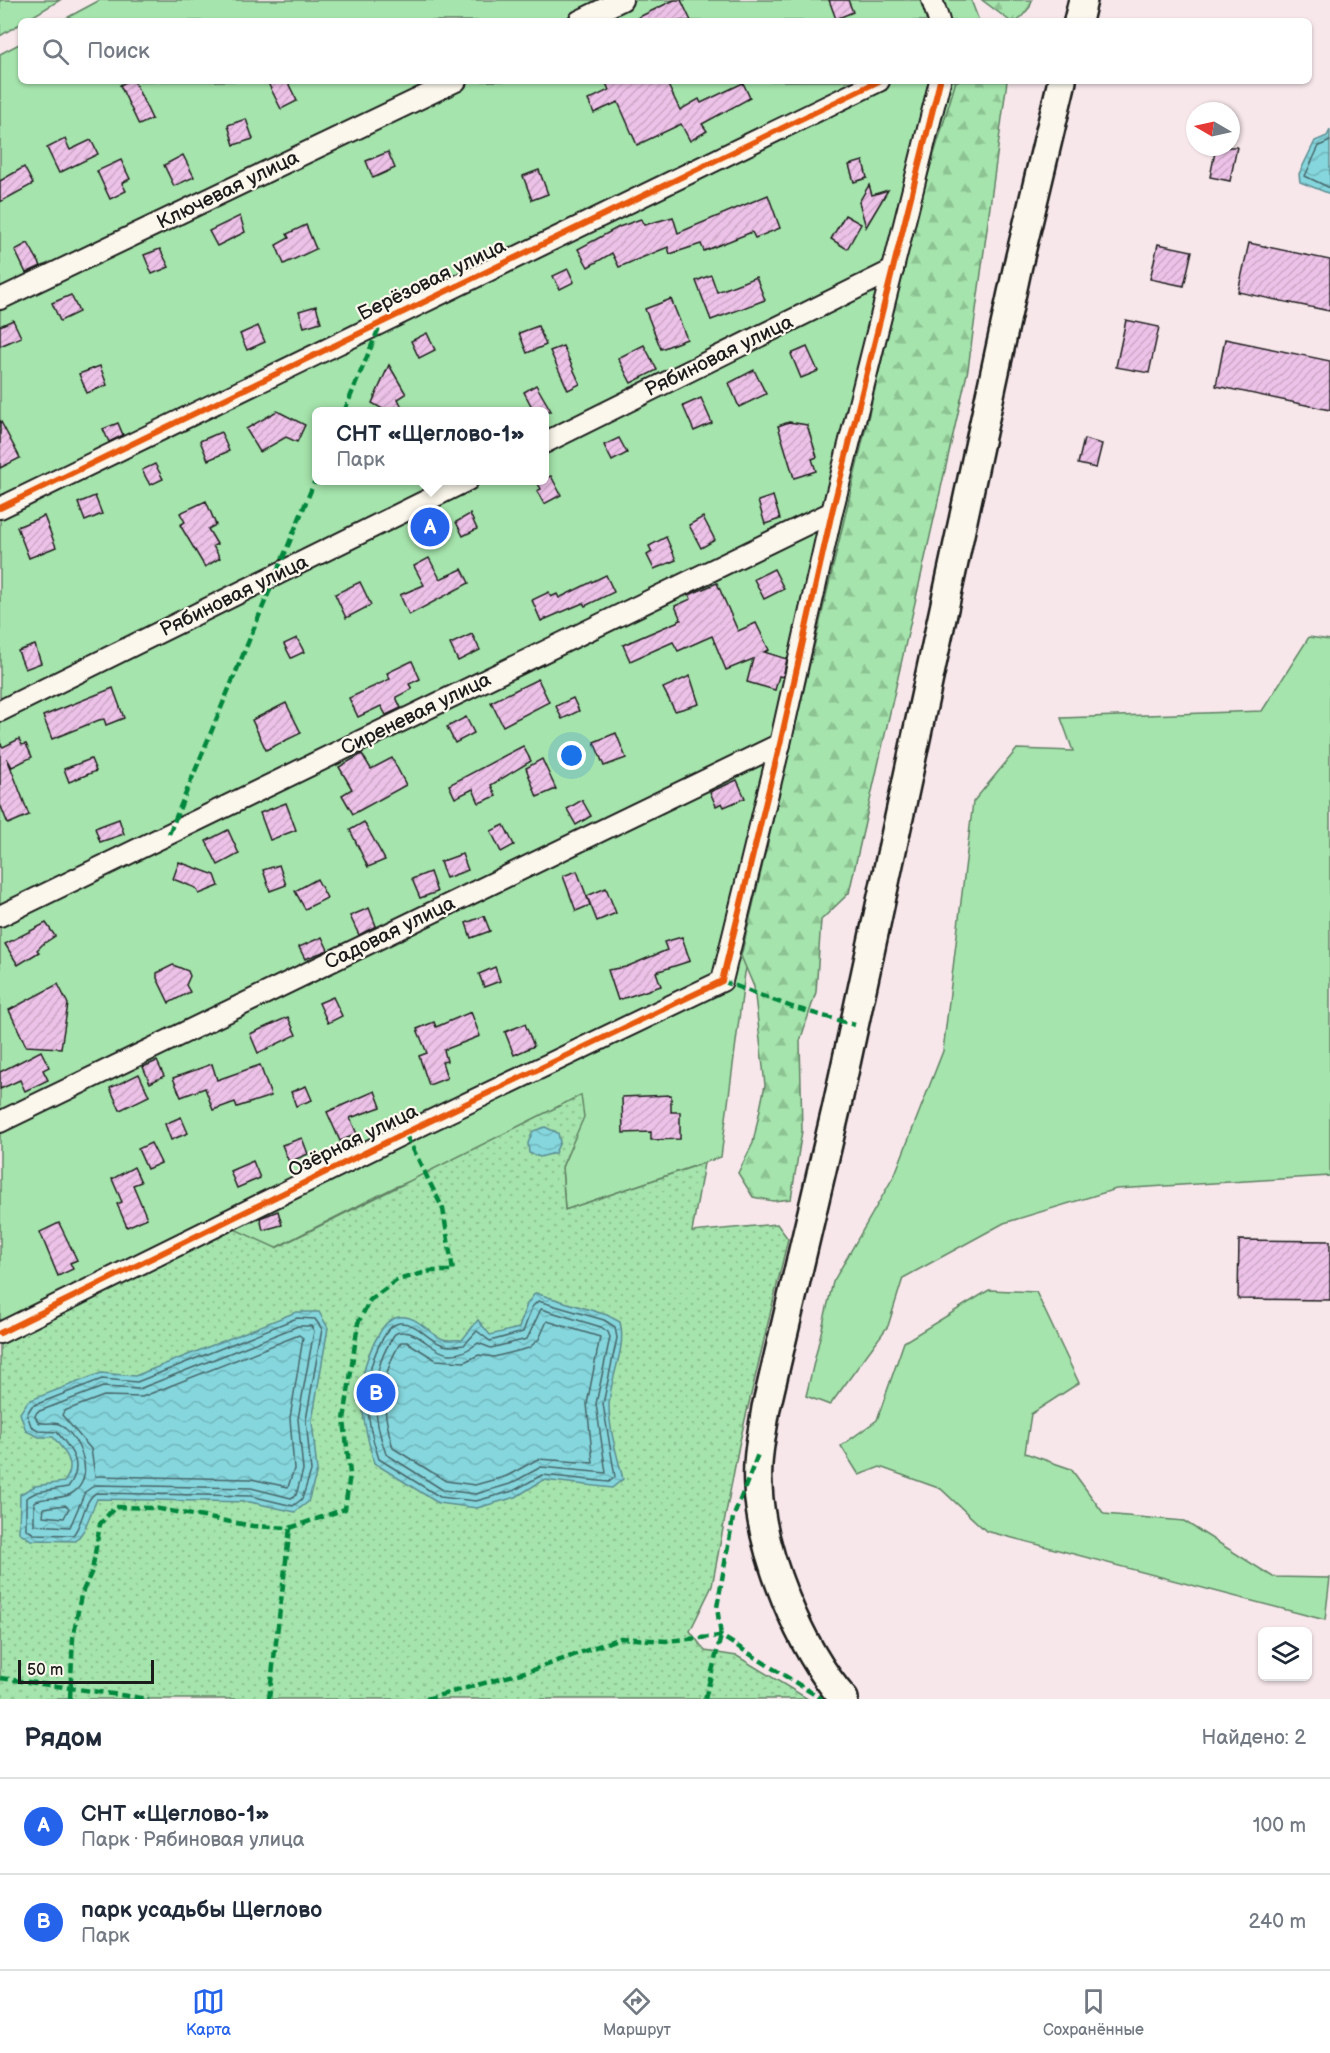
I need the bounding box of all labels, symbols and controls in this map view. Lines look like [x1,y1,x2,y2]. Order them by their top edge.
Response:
search box [18,18,1312,84]
icon: search [39,35,72,68]
text: Поиск [87,38,150,65]
north arrow [1186,102,1240,156]
street label: Ключевая улица [153,145,303,235]
street label: Берёзовая улица [354,234,510,326]
street label: Рябиновая улица [641,310,797,402]
popup [312,407,549,485]
text: СНТ «Щеглово-1» [336,421,525,448]
text: Парк [336,448,385,472]
pin: A [410,504,450,550]
street label: Рябиновая улица [156,550,312,642]
street label: Сиреневая улица [337,667,495,761]
your location [557,741,586,770]
street label: Садовая улица [321,891,459,975]
street label: Озёрная улица [284,1099,422,1183]
pin: B [356,1370,395,1416]
map controls [1258,1627,1312,1681]
button: layers [1258,1627,1312,1681]
scale bar [18,1657,154,1684]
text: 50 m [27,1661,63,1680]
text: Рядом [24,1723,102,1754]
text: Найдено: 2 [1202,1726,1306,1750]
text: СНТ «Щеглово-1» [81,1801,270,1828]
text: A [37,1814,50,1838]
text: 100 m [1253,1814,1306,1838]
text: Парк · Рябиновая улица [81,1828,305,1852]
text: парк усадьбы Щеглово [81,1897,322,1924]
text: B [36,1910,51,1934]
text: 240 m [1249,1910,1306,1934]
text: Парк [81,1924,130,1948]
tab: Карта [186,1985,231,2040]
tab: Маршрут [603,1985,671,2040]
tab: Сохранённые [1043,1985,1144,2040]

